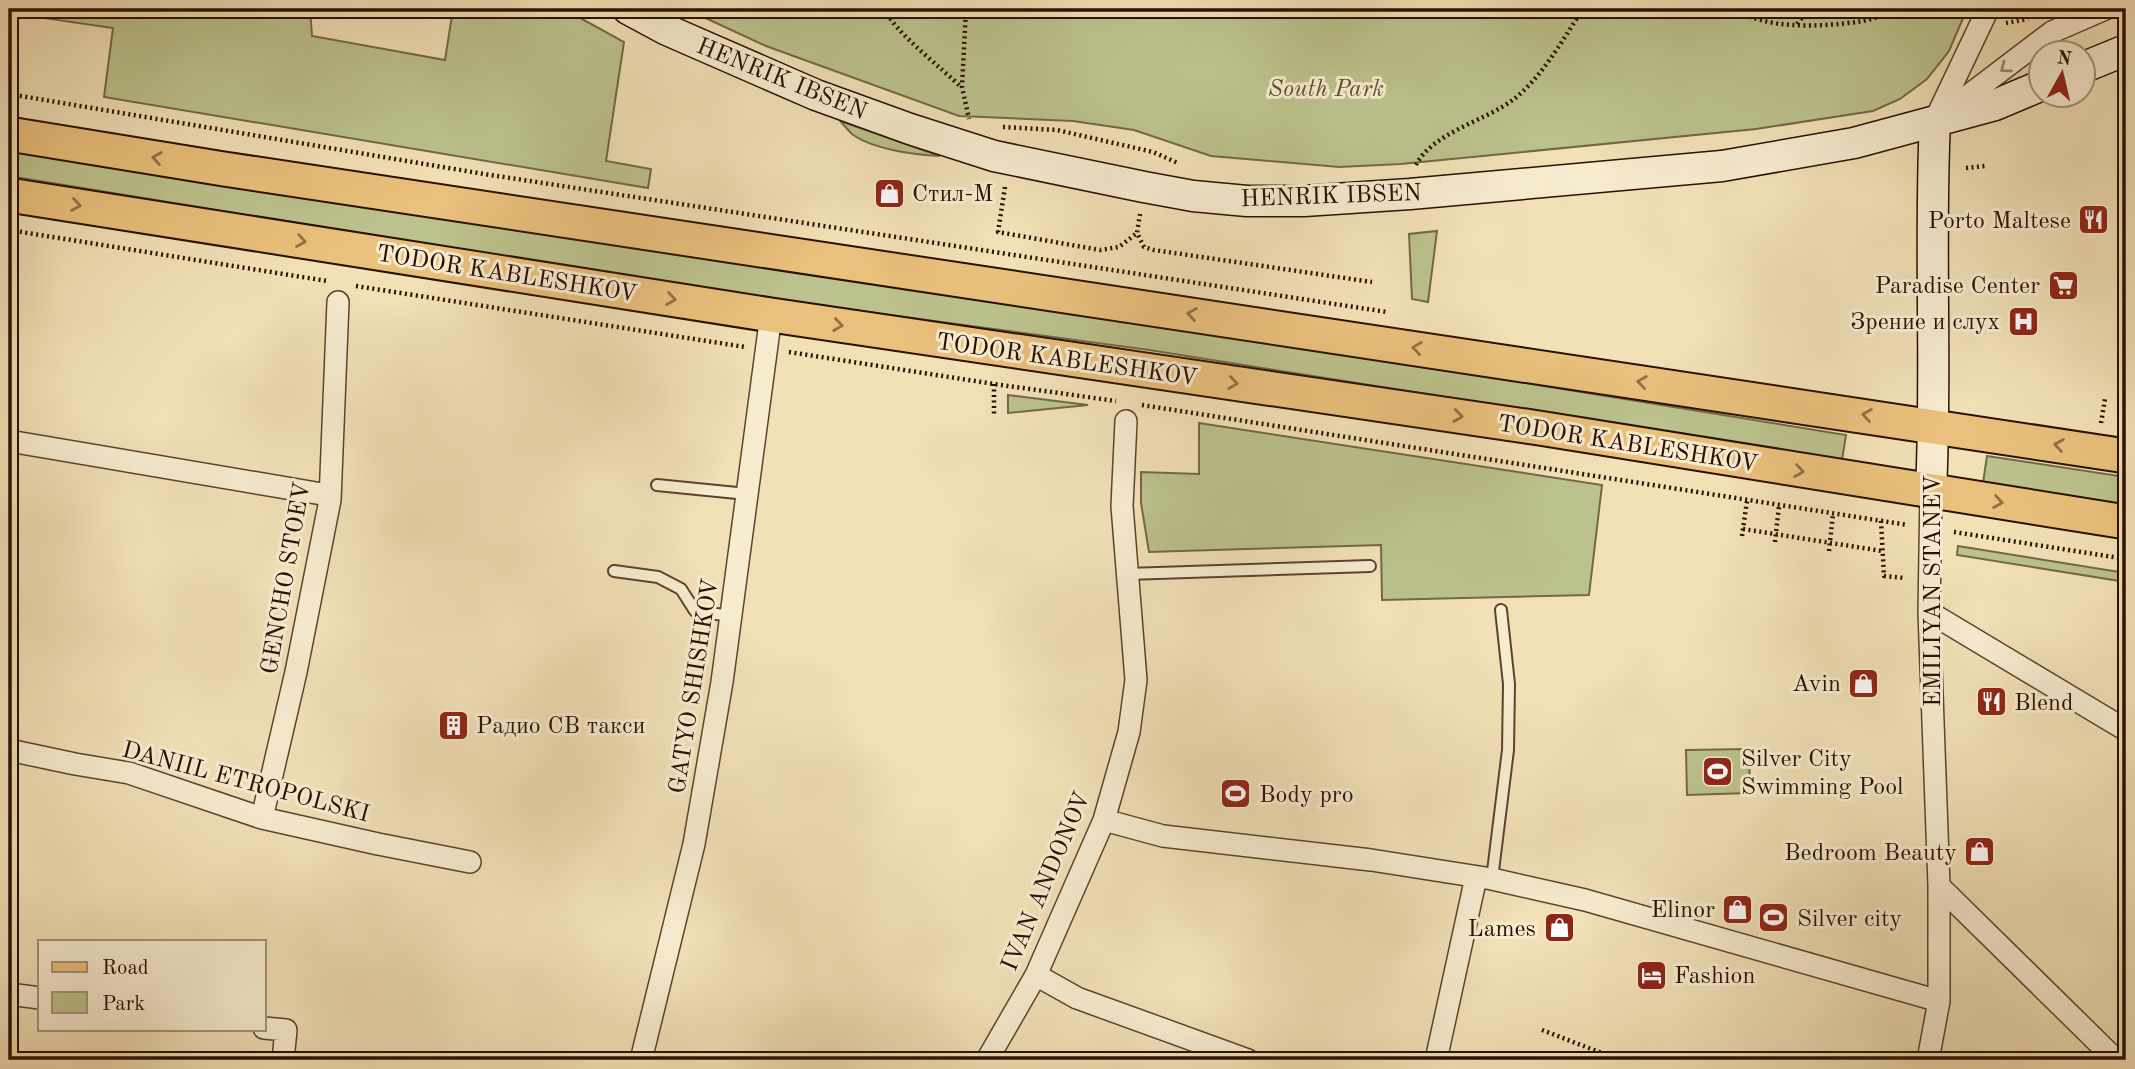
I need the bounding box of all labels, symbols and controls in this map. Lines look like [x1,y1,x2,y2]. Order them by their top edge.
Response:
street label: HENRIK IBSEN [693,35,870,125]
north arrow [2026,38,2096,108]
text: N [2056,49,2073,70]
one-way arrow [2000,59,2013,72]
park label: South Park [1268,78,1384,102]
one-way arrow [151,151,163,166]
shop icon: Стил-М [872,176,906,210]
street label: HENRIK IBSEN [1240,182,1422,212]
place label: Стил-М [912,183,993,207]
one-way arrow [70,197,82,212]
restaurant icon: Porto Maltese [2077,203,2111,237]
place label: Porto Maltese [1928,210,2071,234]
one-way arrow [295,233,307,248]
street label: TODOR KABLESHKOV [375,243,639,307]
supermarket icon: Paradise Center [2046,268,2080,302]
place label: Paradise Center [1875,275,2040,299]
one-way arrow [665,291,677,306]
hospital icon: Зрение и слух [2006,304,2040,338]
one-way arrow [1186,307,1198,322]
place label: Зрение и слух [1850,311,2000,335]
one-way arrow [832,317,844,332]
street label: TODOR KABLESHKOV [935,331,1199,391]
one-way arrow [1411,341,1423,356]
one-way arrow [1227,375,1239,390]
one-way arrow [1636,375,1648,390]
one-way arrow [1452,408,1464,423]
one-way arrow [1861,408,1873,423]
street label: TODOR KABLESHKOV [1496,413,1760,477]
one-way arrow [2053,438,2065,453]
one-way arrow [1793,463,1805,478]
street label: EMILIYAN STANEV [1922,475,1946,707]
street label: GENCHO STOEV [258,480,316,676]
one-way arrow [1992,494,2004,509]
street label: GATYO SHISHKOV [666,577,724,796]
shop icon: Avin [1847,666,1881,700]
place label: Avin [1792,673,1841,697]
restaurant icon: Blend [1974,685,2008,719]
place label: Blend [2014,692,2074,716]
building icon: Радио СВ такси [436,708,470,742]
place label: Радио СВ такси [476,715,645,739]
street label: DANIIL ETROPOLSKI [119,738,372,828]
place label: Silver City Swimming Pool [1741,748,1904,800]
sports icon: Silver City Swimming Pool [1701,755,1735,789]
sports icon: Body pro [1219,777,1253,811]
place label: Body pro [1259,784,1354,808]
street label: IVAN ANDONOV [998,789,1095,975]
shop icon: Bedroom Beauty [1963,835,1997,869]
place label: Bedroom Beauty [1784,842,1957,866]
shop icon: Elinor [1721,892,1755,926]
place label: Elinor [1651,899,1715,923]
sports icon: Silver city [1757,901,1791,935]
place label: Silver city [1797,908,1902,932]
shop icon: Lames [1542,911,1576,945]
place label: Lames [1468,918,1536,942]
legend [38,940,266,1030]
text: Road [102,958,149,979]
hotel icon: Fashion [1634,958,1668,992]
place label: Fashion [1674,965,1755,989]
text: Park [102,994,145,1015]

